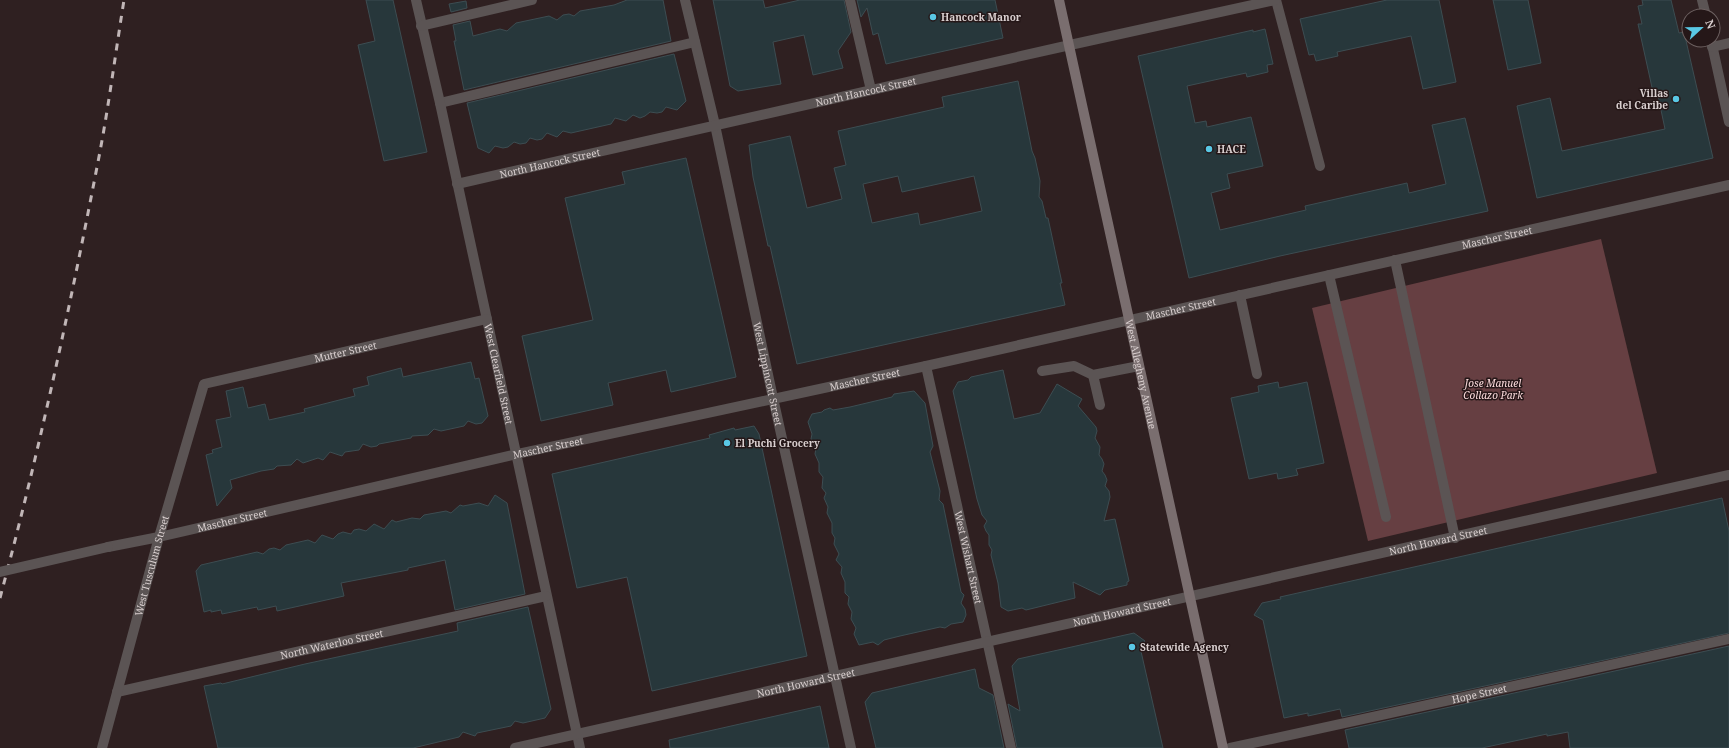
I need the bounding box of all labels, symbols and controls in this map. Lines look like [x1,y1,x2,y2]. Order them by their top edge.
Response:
north arrow [1681,8,1721,48]
place label: Hancock Manor [941,10,1022,24]
marker: Hancock Manor [928,12,938,22]
text: N [1702,17,1719,31]
street label: North Hancock Street [814,73,918,110]
place label: Villas del Caribe [1616,86,1668,112]
marker: Villas del Caribe [1671,94,1681,104]
place label: HACE [1217,142,1246,156]
marker: HACE [1204,144,1214,154]
street label: North Hancock Street [498,145,602,181]
street label: Mascher Street [1460,223,1534,252]
street label: Mascher Street [1144,294,1218,323]
street label: West Allegheny Avenue [1122,318,1160,430]
street label: West Lippincott Street [750,321,786,427]
street label: West Clearfield Street [481,322,517,426]
street label: Mutter Street [313,338,378,365]
street label: Mascher Street [828,365,901,394]
park label: Jose Manuel Collazo Park [1463,376,1523,402]
street label: Mascher Street [511,433,585,462]
place label: El Puchi Grocery [735,436,820,450]
marker: El Puchi Grocery [722,438,732,448]
street label: Mascher Street [196,505,269,535]
street label: West Wishart Street [951,509,986,606]
street label: West Tusculum Street [131,513,172,617]
street label: North Howard Street [1388,523,1489,558]
street label: North Howard Street [1072,594,1173,629]
street label: North Waterloo Street [279,626,385,662]
place label: Statewide Agency [1140,640,1229,654]
marker: Statewide Agency [1127,642,1137,652]
street label: North Howard Street [755,665,857,700]
street label: Hope Street [1450,681,1508,706]

